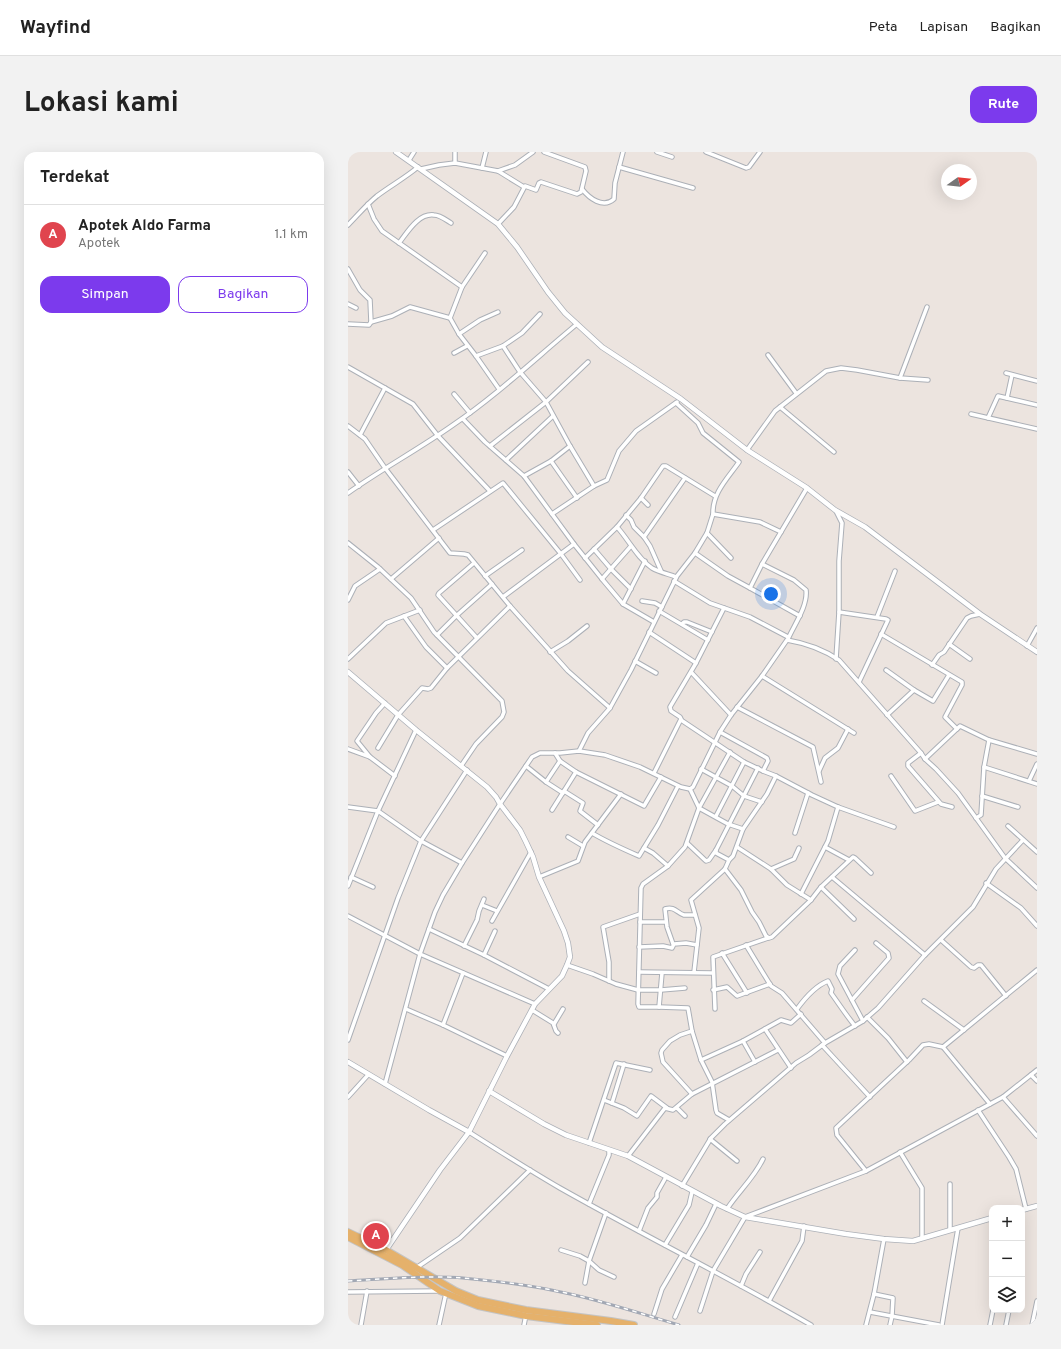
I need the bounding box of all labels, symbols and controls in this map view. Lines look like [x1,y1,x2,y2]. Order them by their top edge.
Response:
text: Wayfind [20,16,91,40]
text: Peta [869,19,897,36]
text: Lapisan [919,19,968,36]
text: Bagikan [990,19,1041,36]
text: Lokasi kami [24,86,179,122]
button: Rute [970,86,1037,123]
north arrow [941,164,977,200]
text: Terdekat [40,167,109,189]
text: Apotek Aldo Farma [78,217,211,236]
text: A [48,227,58,243]
text: 1.1 km [274,227,308,243]
text: Apotek [78,236,120,252]
button: Simpan [40,276,170,313]
button: Bagikan [178,276,308,313]
your location [761,584,781,604]
map controls [989,1205,1025,1313]
button: + [989,1205,1025,1241]
pin: A [363,1221,389,1251]
button: − [989,1241,1025,1277]
button: layers [989,1277,1025,1313]

